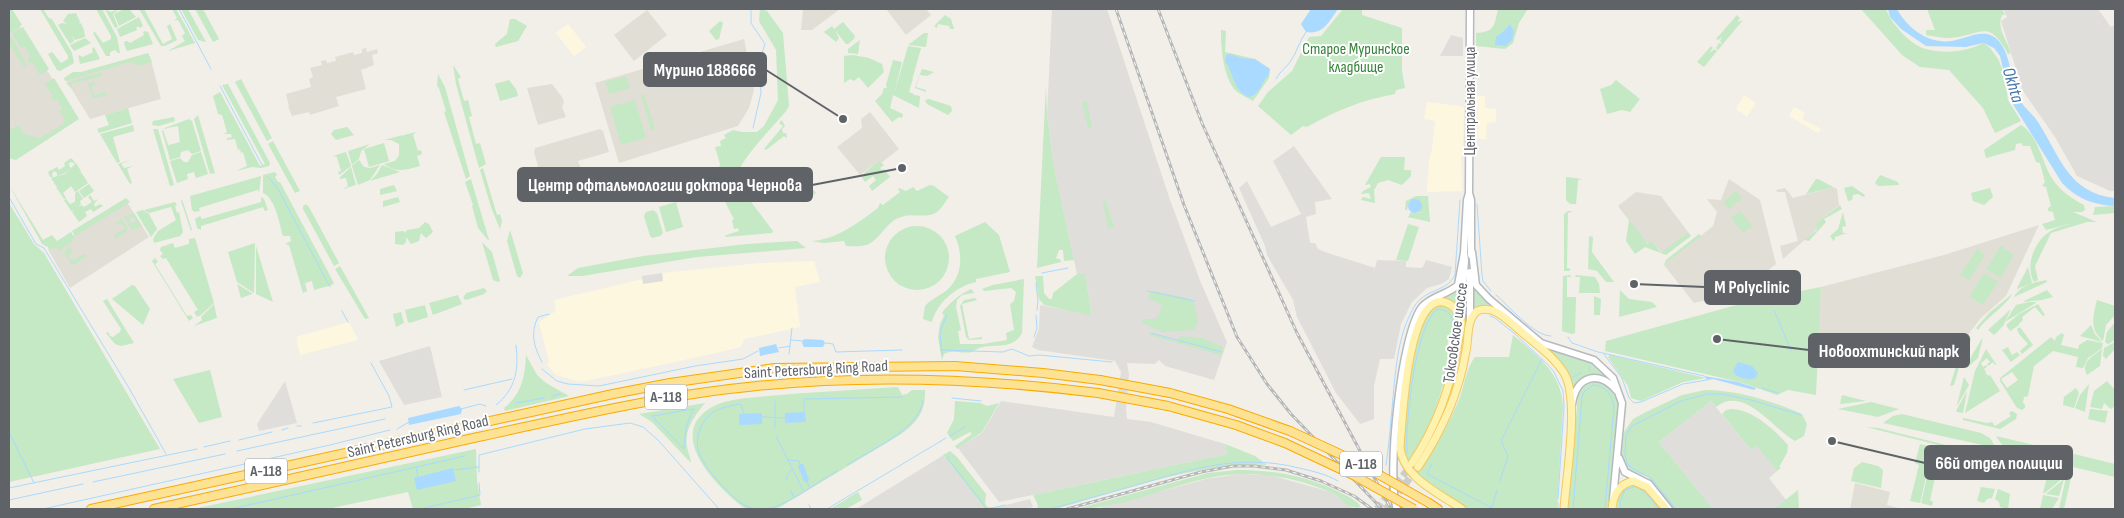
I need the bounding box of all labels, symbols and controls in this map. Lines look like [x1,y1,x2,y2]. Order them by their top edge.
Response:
park label: Старое Муринское кладбище [1302,40,1410,77]
street label: Центральная улица [1461,47,1480,155]
callout: Мурино 188666 [644,53,766,86]
text: Мурино 188666 [654,60,756,81]
water label: Okhta [1998,65,2028,106]
callout: Центр офтальмологии доктора Чернова [518,168,812,201]
text: Центр офтальмологии доктора Чернова [528,175,802,196]
callout: M Polyclinic [1705,271,1800,304]
text: M Polyclinic [1714,277,1790,298]
street label: Токсовское шоссе [1440,281,1472,385]
callout: Новоохтинский парк [1809,334,1969,367]
text: Новоохтинский парк [1819,341,1960,362]
street label: Saint Petersburg Ring Road [744,357,888,383]
road number: А-118 [645,384,687,410]
street label: Saint Petersburg Ring Road [346,412,490,462]
callout: 66й отдел полиции [1925,446,2072,479]
road number: А-118 [1340,452,1382,476]
text: 66й отдел полиции [1935,453,2063,474]
road number: А-118 [245,458,287,484]

